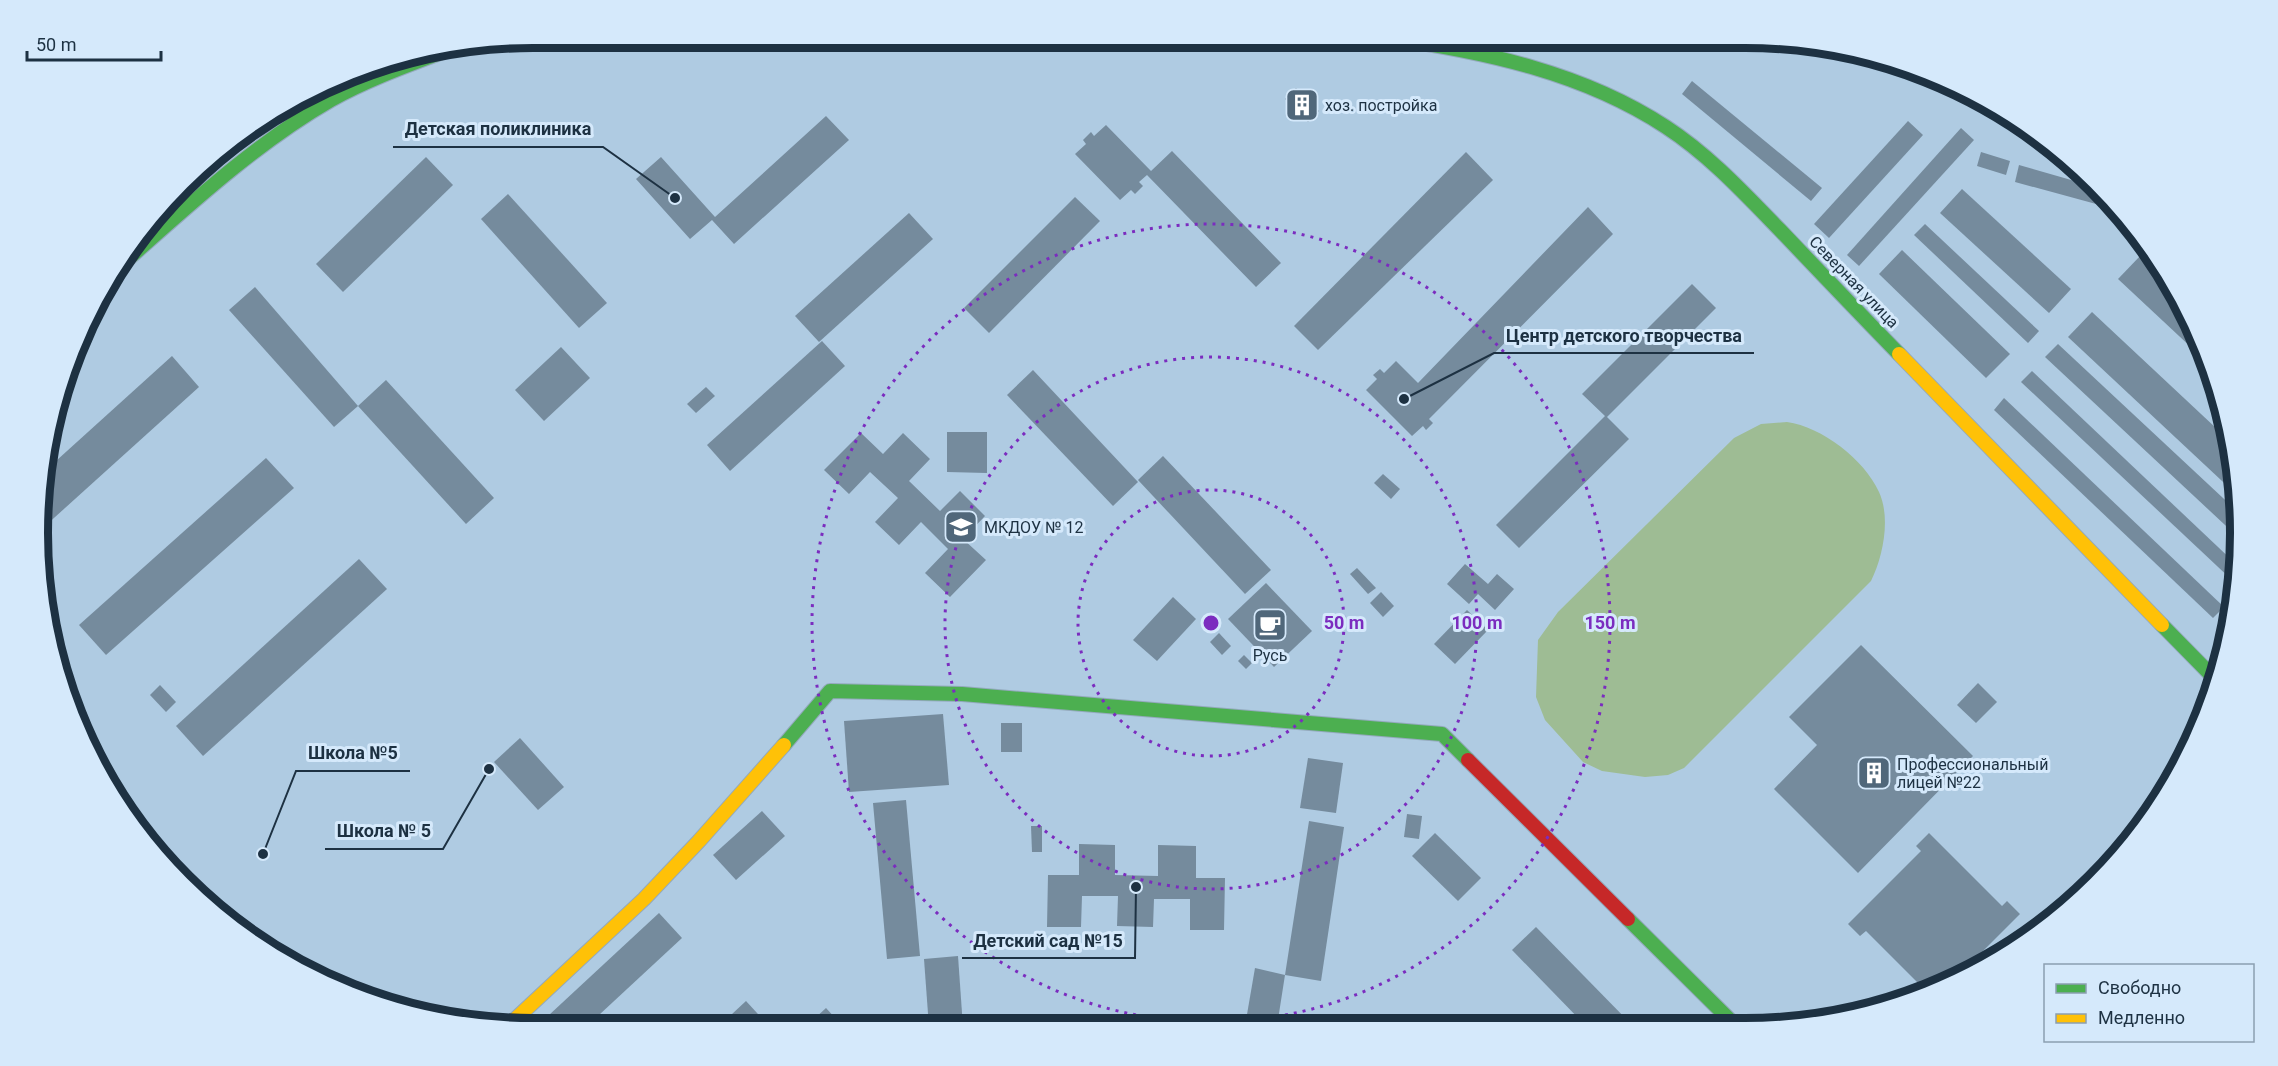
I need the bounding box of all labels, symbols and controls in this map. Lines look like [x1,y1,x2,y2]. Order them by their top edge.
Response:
scale bar [27,24,160,62]
text: 50 m [36,34,76,55]
building icon: хоз. постройка [1284,87,1320,123]
place label: хоз. постройка [1325,96,1437,115]
callout: Детская поликлиника [393,111,603,147]
text: Детская поликлиника [405,118,592,139]
street label: Северная улица [1805,232,1903,332]
callout: Центр детского творчества [1494,317,1754,353]
text: Центр детского творчества [1506,325,1742,346]
school or university icon: МКДОУ № 12 [943,509,979,545]
place label: МКДОУ № 12 [984,518,1084,537]
cafe icon: Русь [1252,607,1288,643]
text: 50 m [1324,612,1364,633]
text: 100 m [1451,612,1503,633]
text: 150 m [1584,612,1636,633]
centre of rings [1201,613,1221,633]
place label: Русь [1253,646,1287,665]
callout: Школа №5 [296,735,410,771]
text: Школа №5 [308,742,398,763]
building icon: Профессиональный лицей №22 [1856,755,1892,791]
place label: Профессиональный лицей №22 [1897,755,2048,792]
callout: Школа № 5 [325,813,443,849]
text: Школа № 5 [337,820,431,841]
callout: Детский сад №15 [962,922,1135,958]
text: Детский сад №15 [973,930,1123,951]
legend [2044,964,2254,1042]
text: Свободно [2098,977,2181,998]
text: Медленно [2098,1007,2185,1028]

